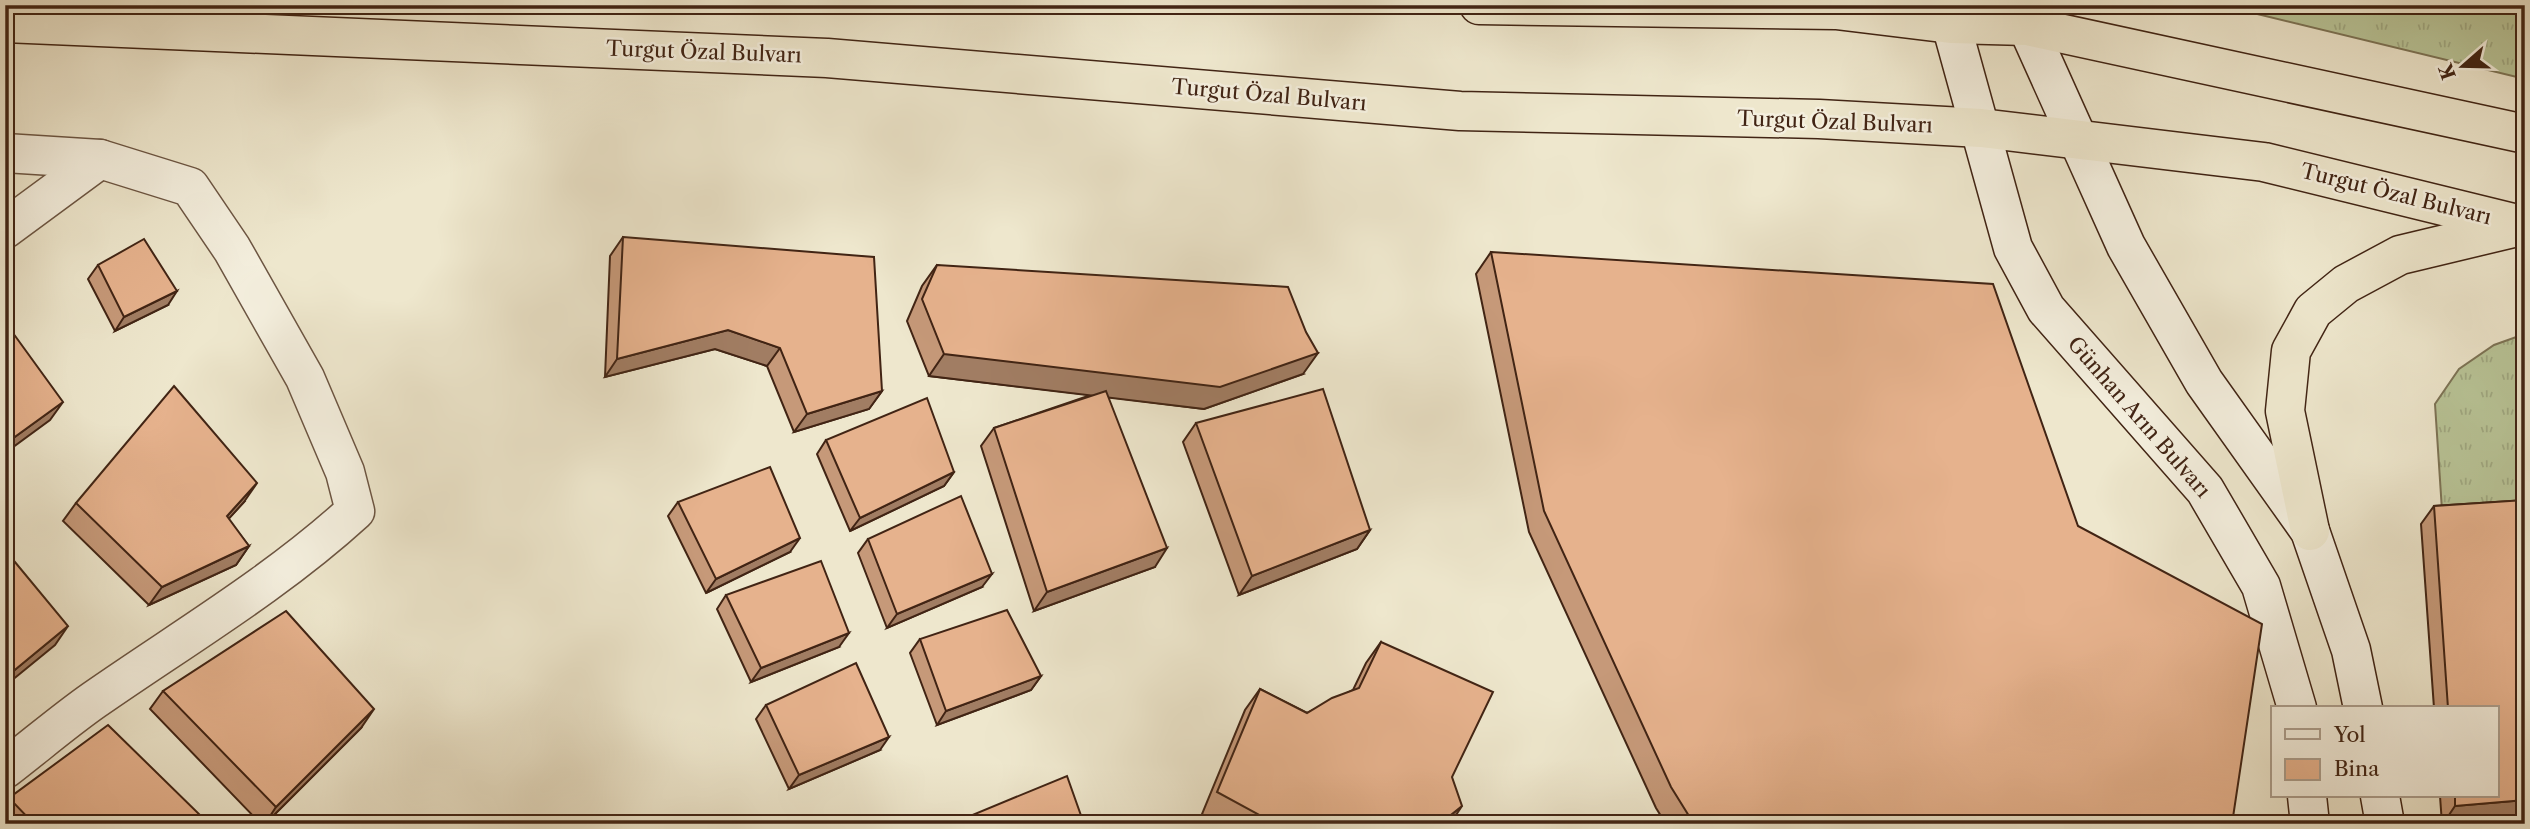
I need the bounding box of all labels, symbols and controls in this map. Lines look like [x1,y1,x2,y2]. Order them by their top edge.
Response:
north arrow [2428,32,2498,102]
street label: Turgut Özal Bulvarı [606,36,802,67]
text: K [2434,60,2461,83]
street label: Turgut Özal Bulvarı [1171,74,1368,115]
street label: Turgut Özal Bulvarı [1737,106,1933,137]
street label: Turgut Özal Bulvarı [2298,158,2494,229]
street label: Günhan Arın Bulvarı [2063,331,2216,502]
legend [2271,706,2498,798]
text: Yol [2333,722,2366,747]
text: Bina [2334,756,2380,781]

